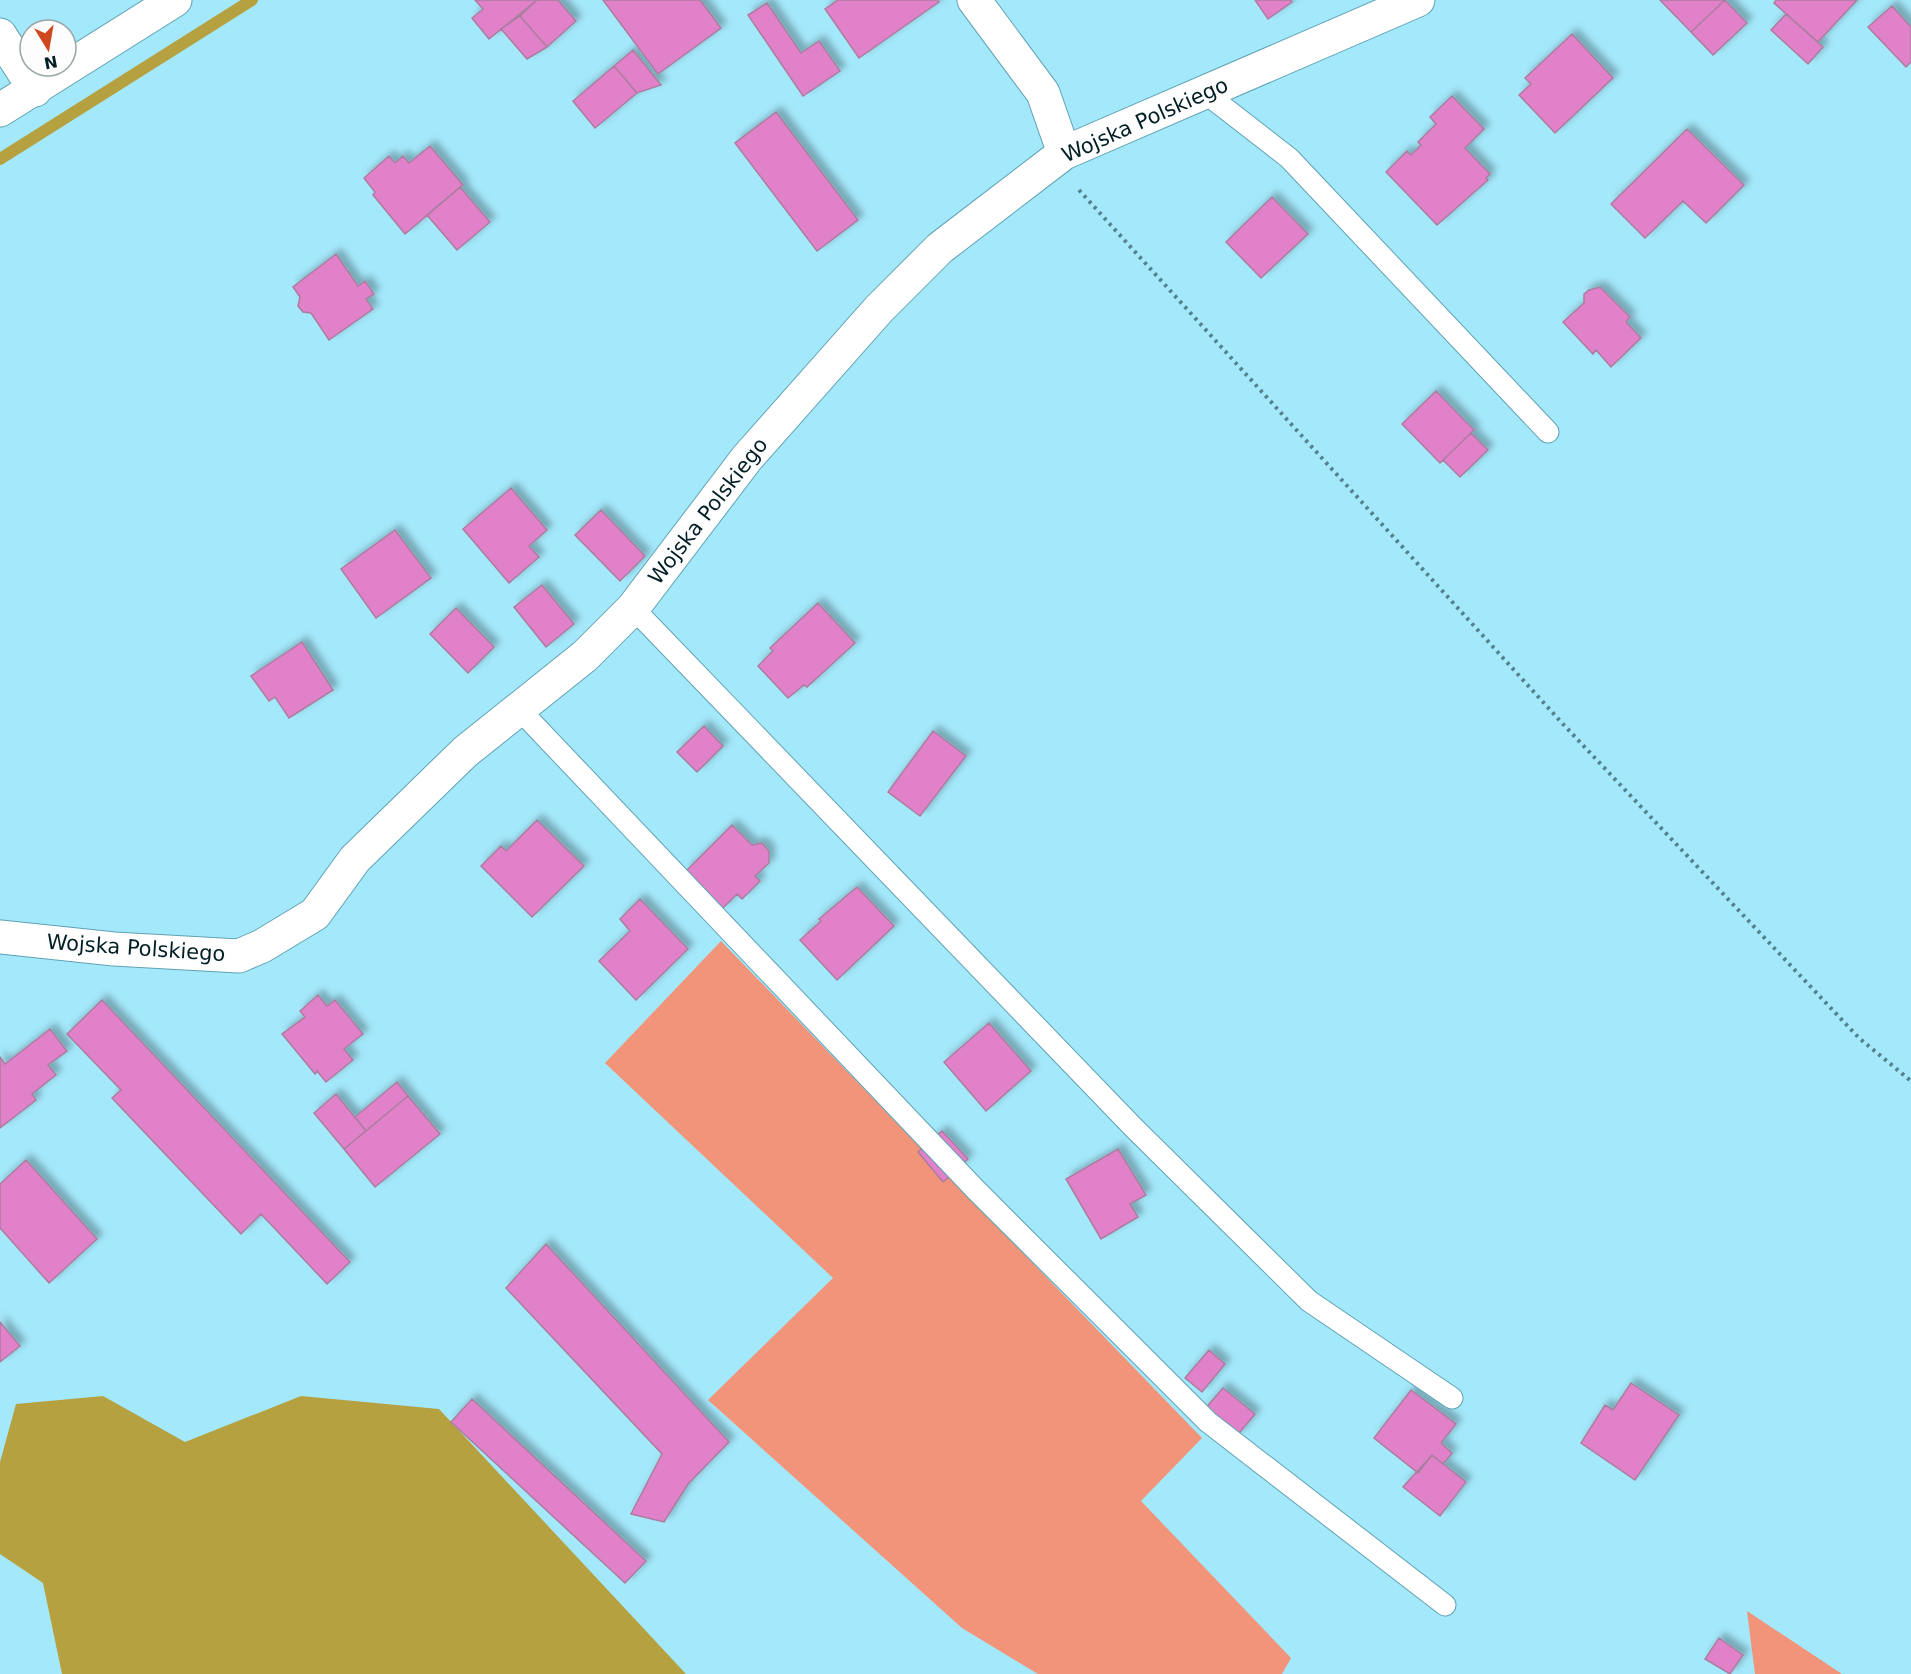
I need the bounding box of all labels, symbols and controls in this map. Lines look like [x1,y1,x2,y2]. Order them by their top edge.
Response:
north arrow [18,18,78,78]
text: N [42,52,59,73]
street label: Wojska Polskiego [1058,73,1232,167]
street label: Wojska Polskiego [643,433,773,589]
street label: Wojska Polskiego [46,930,226,966]

